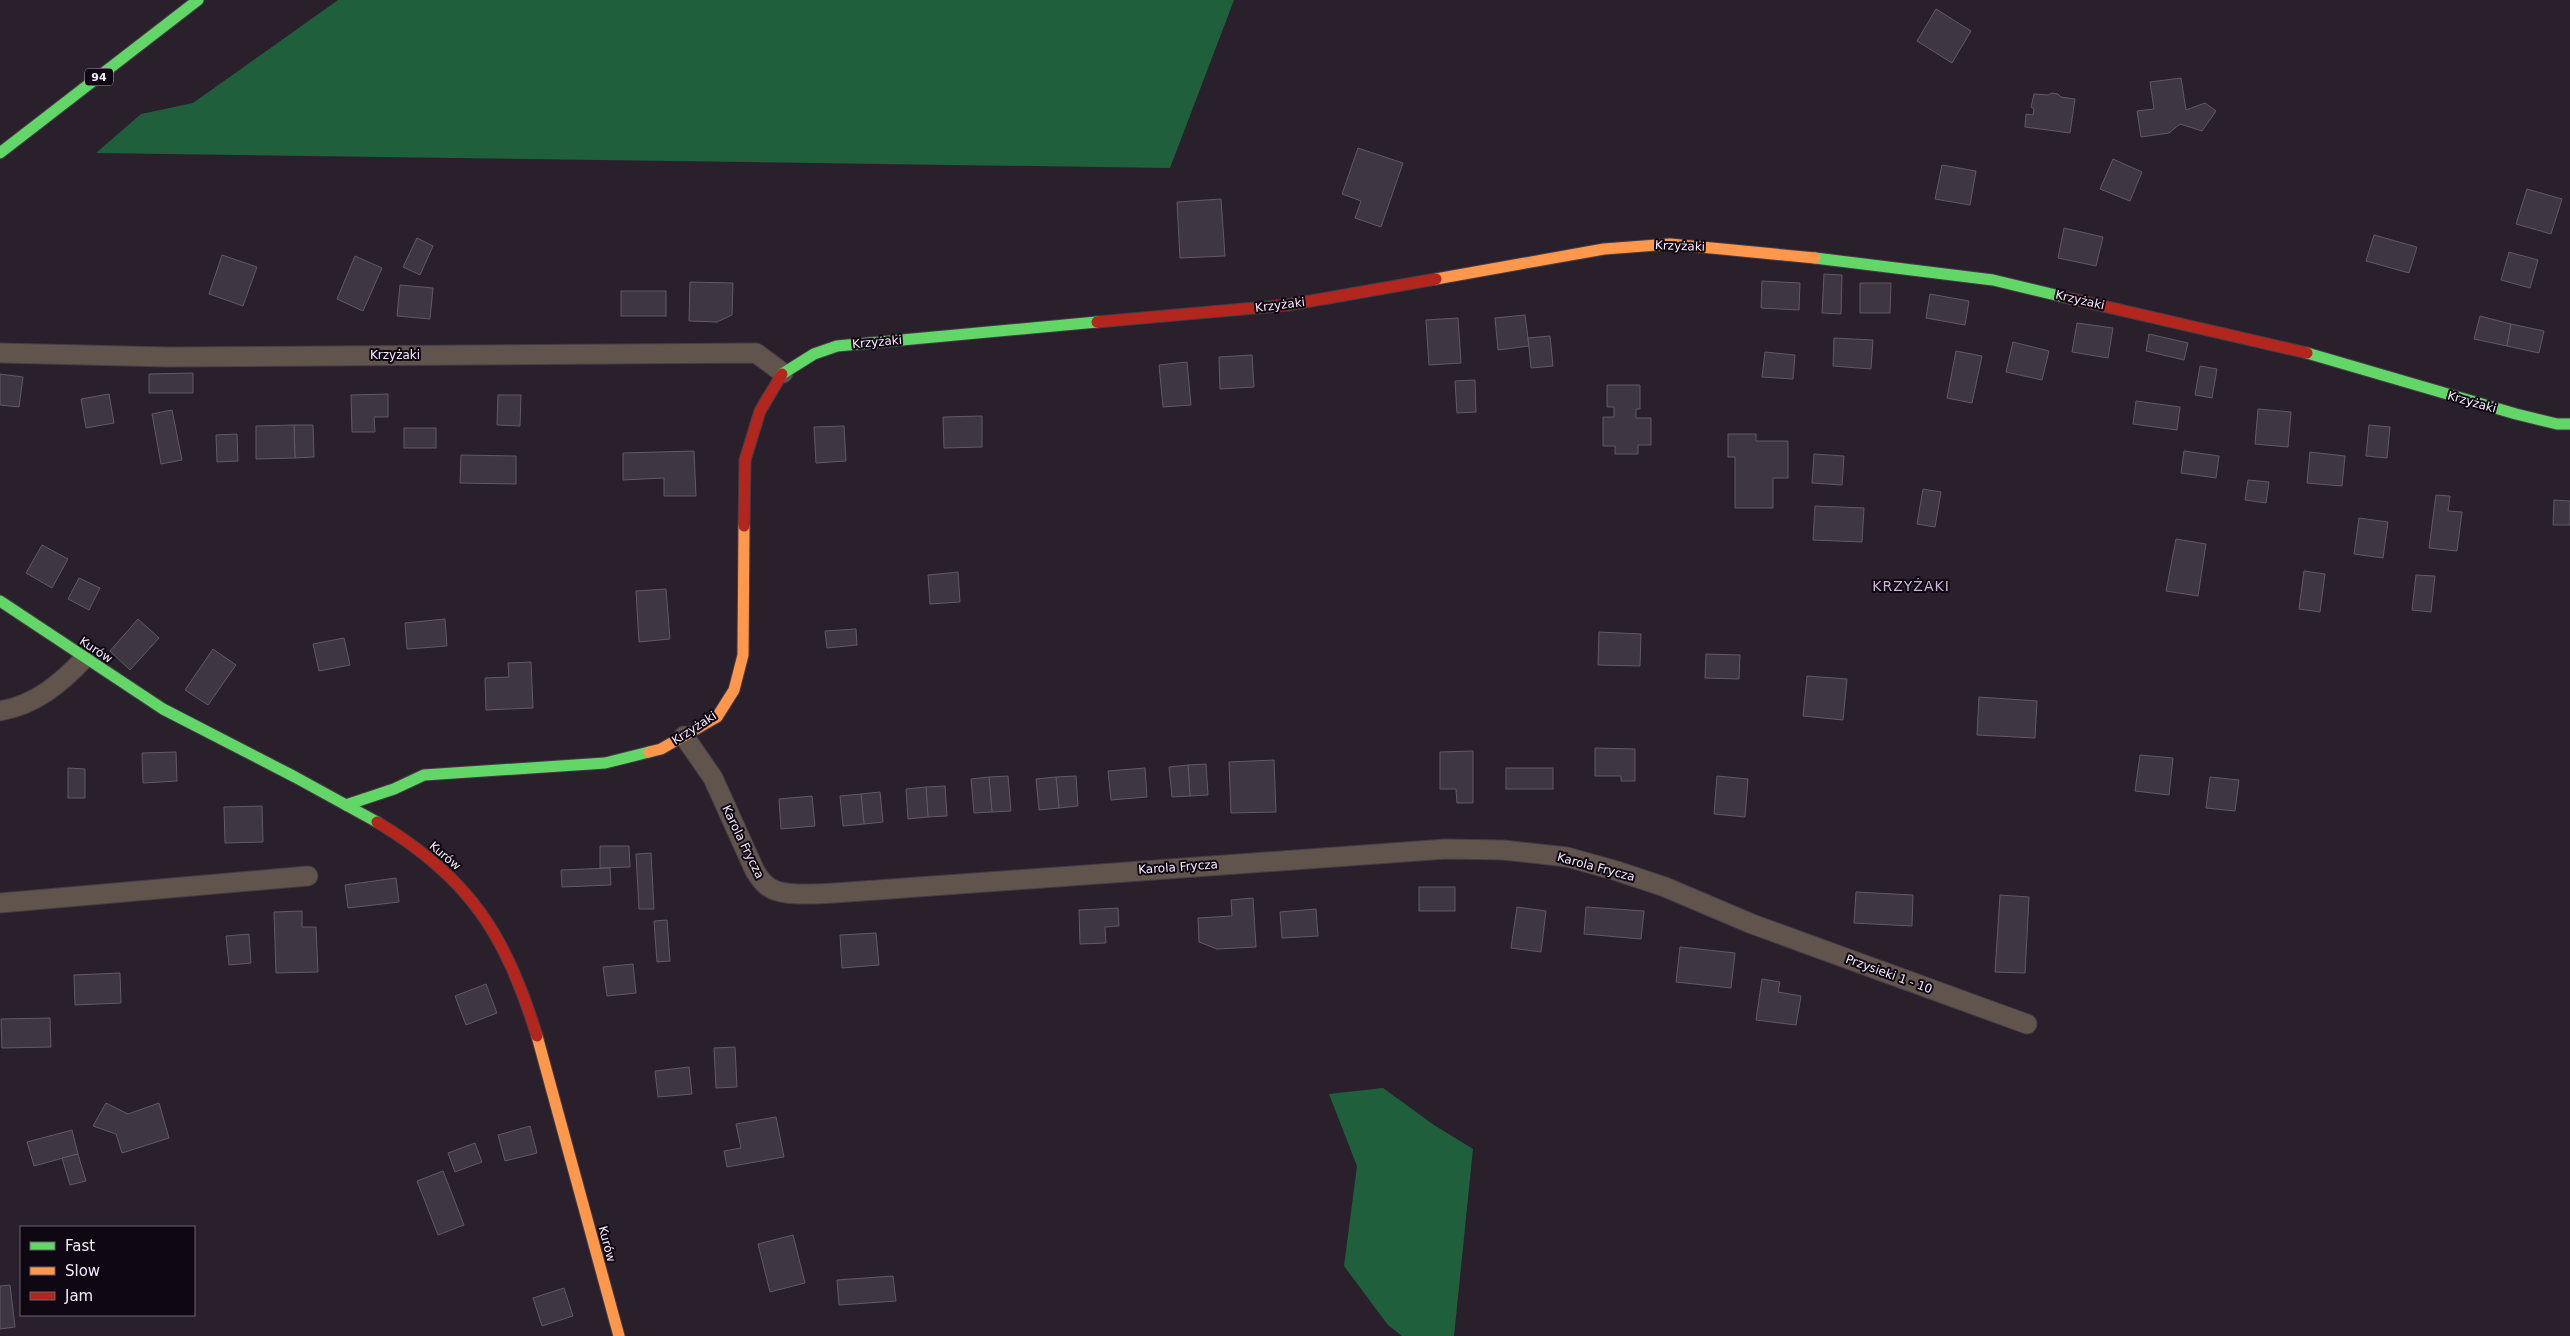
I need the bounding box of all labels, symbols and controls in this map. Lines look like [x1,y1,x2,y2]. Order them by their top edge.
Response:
road number: 94 [85,68,113,86]
street label: Krzyżaki [1655,238,1705,254]
street label: Krzyżaki [2054,288,2106,312]
street label: Krzyżaki [1254,295,1306,315]
street label: Krzyżaki [851,333,903,351]
street label: Krzyżaki [370,348,420,362]
street label: Krzyżaki [2446,388,2498,416]
district label: KRZYŻAKI [1872,577,1950,594]
street label: Kurów [77,634,115,666]
street label: Krzyżaki [669,708,719,748]
street label: Karola Frycza [719,803,767,881]
street label: Kurów [426,839,464,873]
street label: Karola Frycza [1556,850,1636,884]
street label: Karola Frycza [1138,857,1218,877]
street label: Przysieki 1 - 10 [1844,952,1934,996]
street label: Kurów [595,1224,619,1264]
legend [20,1226,195,1316]
text: Fast [65,1237,95,1255]
text: Slow [65,1262,100,1280]
text: Jam [64,1287,93,1305]

